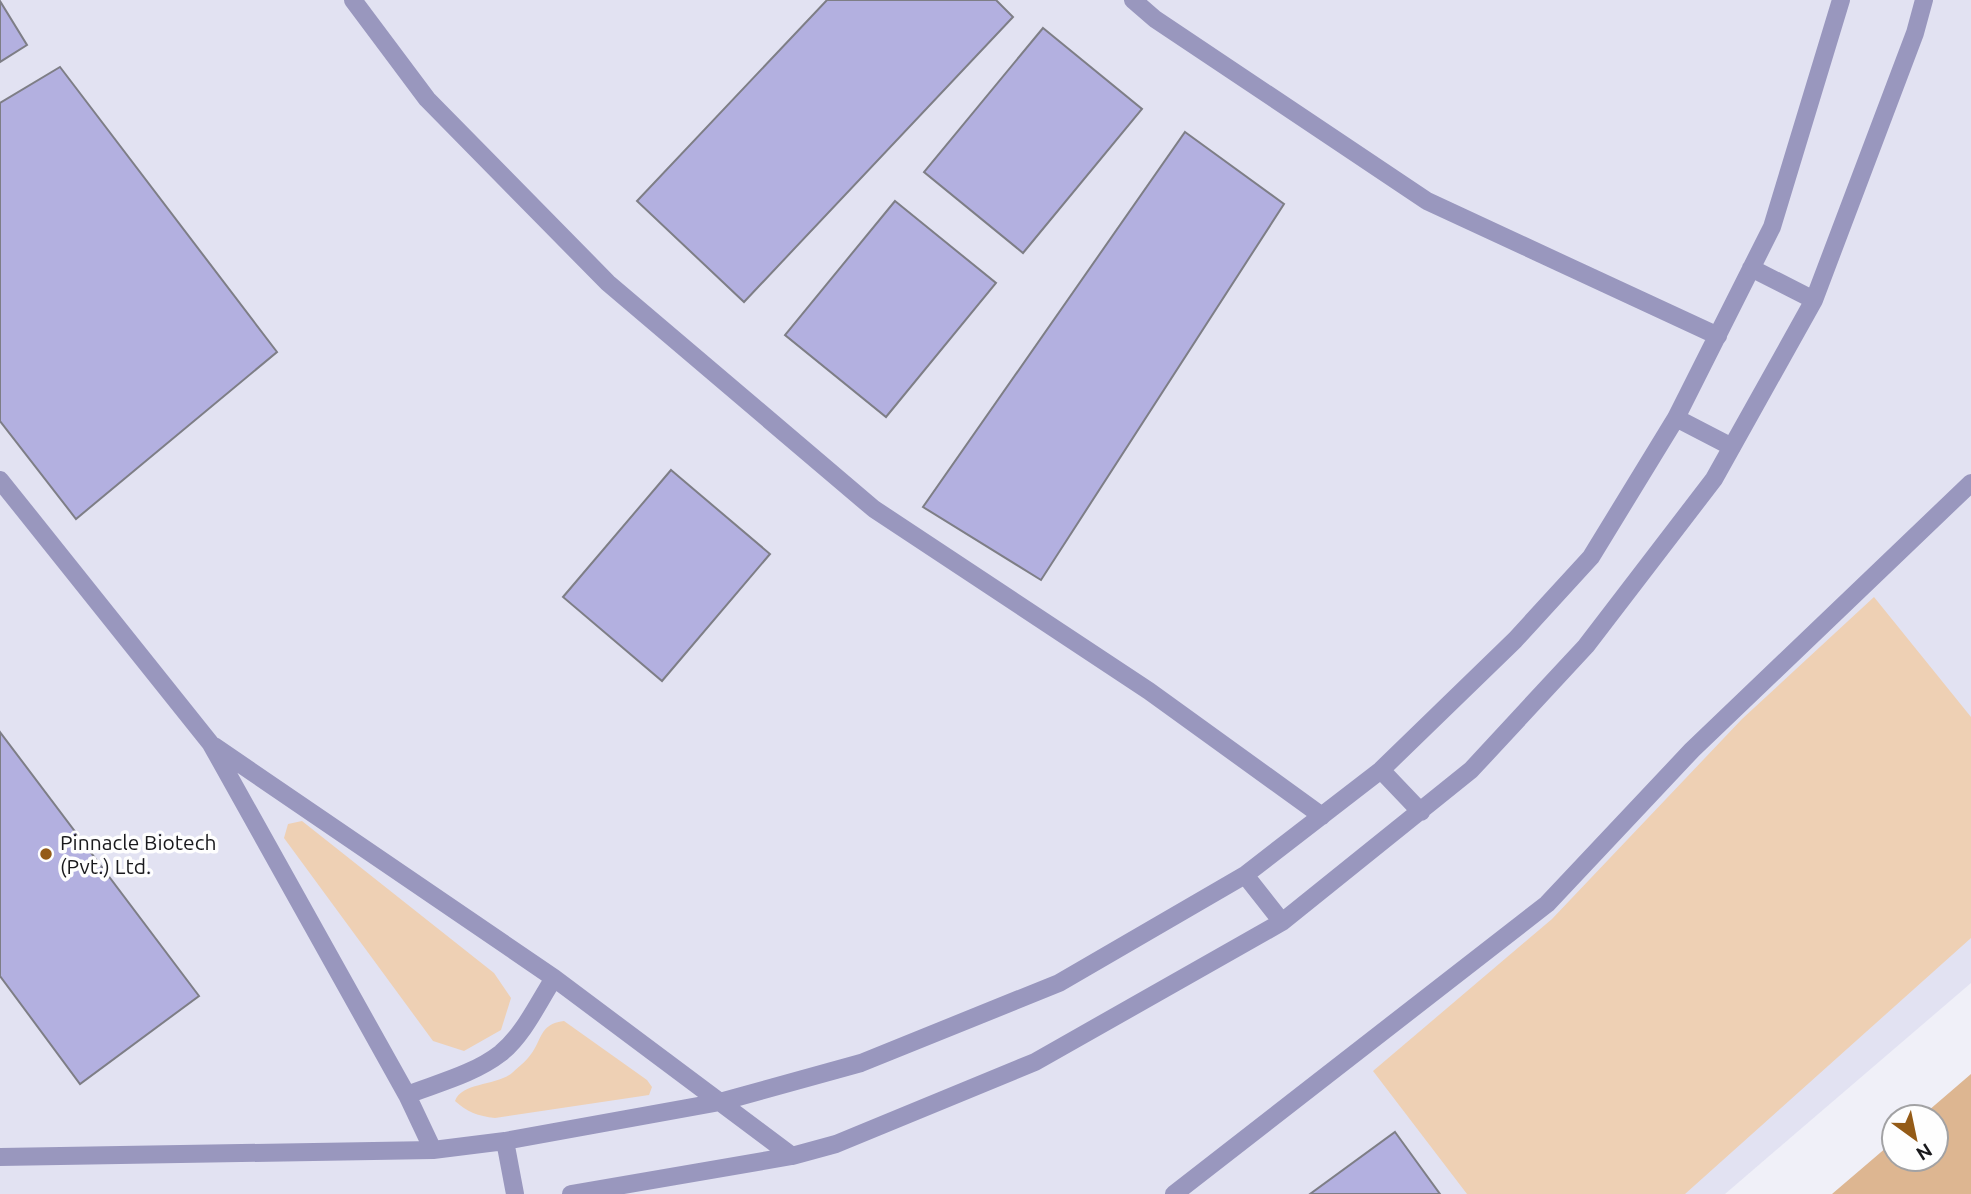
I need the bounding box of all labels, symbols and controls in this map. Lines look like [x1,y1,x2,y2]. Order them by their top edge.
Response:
place label: Pinnacle Biotech (Pvt.) Ltd. [60,830,216,878]
marker: Pinnacle Biotech (Pvt.) Ltd. [38,846,54,862]
north arrow [1880,1103,1950,1173]
text: N [1912,1139,1936,1165]

